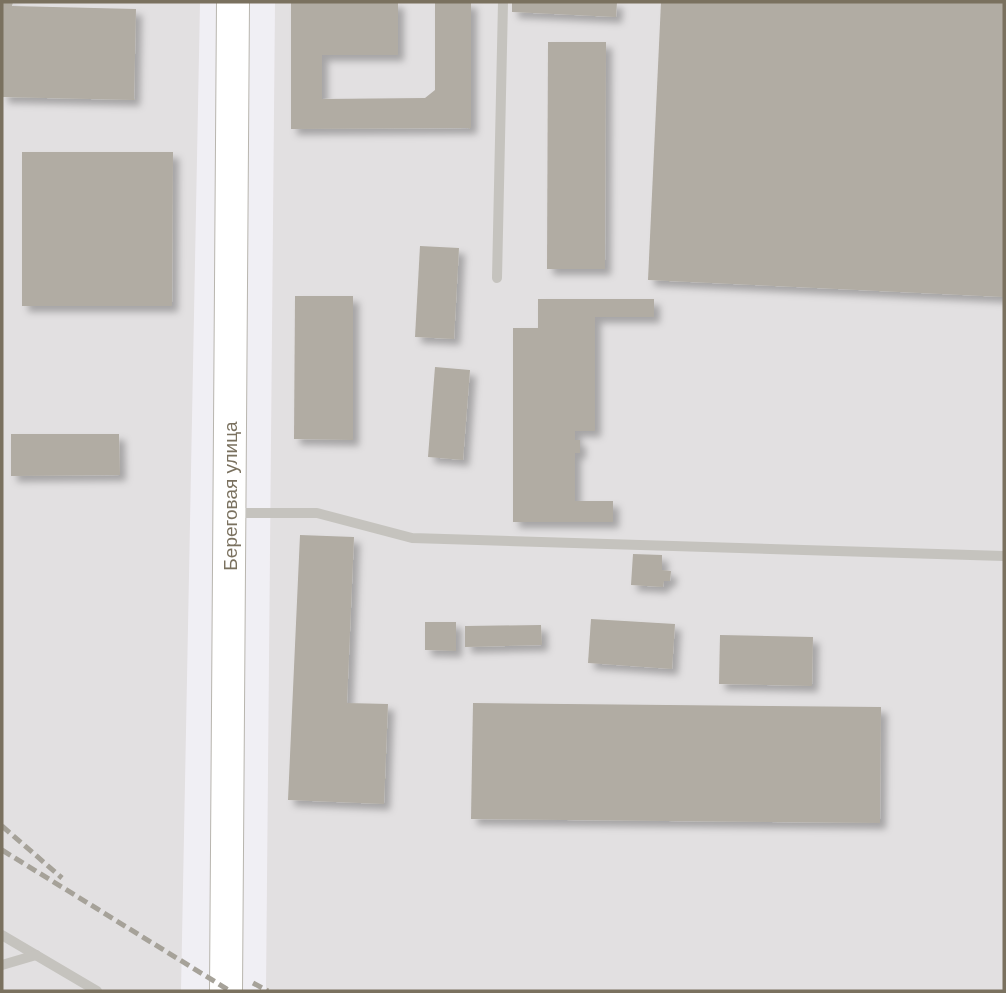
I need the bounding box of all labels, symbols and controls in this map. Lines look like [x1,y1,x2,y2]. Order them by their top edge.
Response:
street label: Береговая улица [218,421,243,571]

